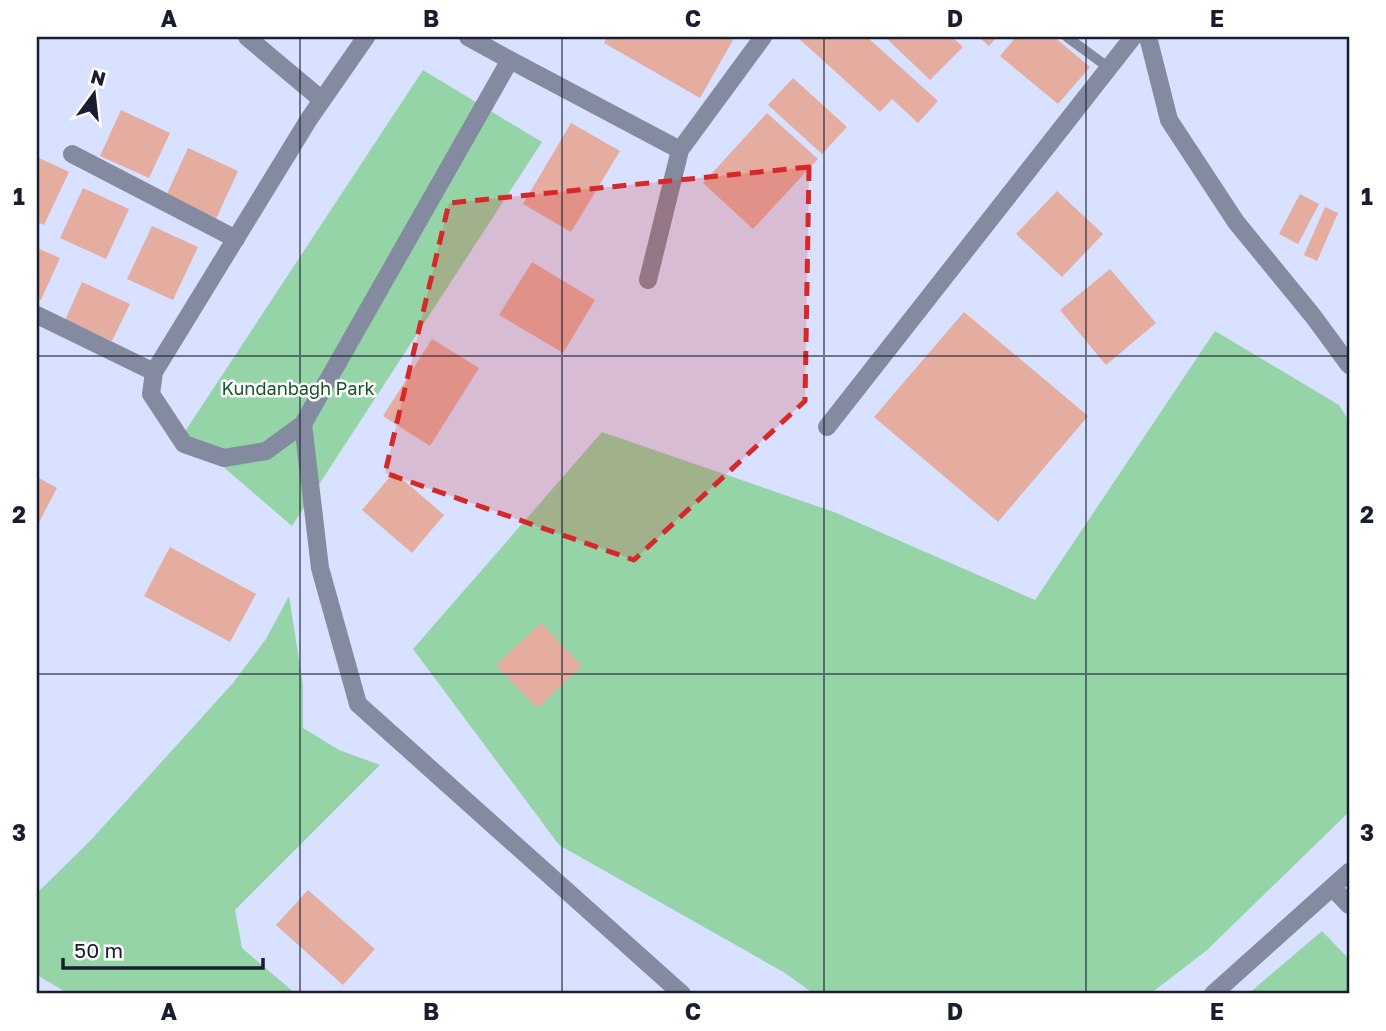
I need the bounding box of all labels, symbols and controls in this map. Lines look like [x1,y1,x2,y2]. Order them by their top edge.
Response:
text: A [161,4,178,32]
text: B [423,4,439,32]
text: C [685,4,701,32]
text: D [947,4,963,32]
text: E [1210,4,1224,32]
north arrow [60,60,130,130]
text: N [89,64,108,90]
text: 1 [13,182,25,210]
text: 1 [1361,182,1373,210]
park label: Kundanbagh Park [221,377,375,399]
text: 2 [12,500,26,528]
text: 2 [1360,500,1374,528]
text: 3 [12,818,26,846]
text: 3 [1360,818,1374,846]
scale bar [63,926,262,970]
text: 50 m [74,937,123,963]
text: A [161,997,178,1025]
text: B [423,997,439,1025]
text: C [685,997,701,1025]
text: D [947,997,963,1025]
text: E [1210,997,1224,1025]

